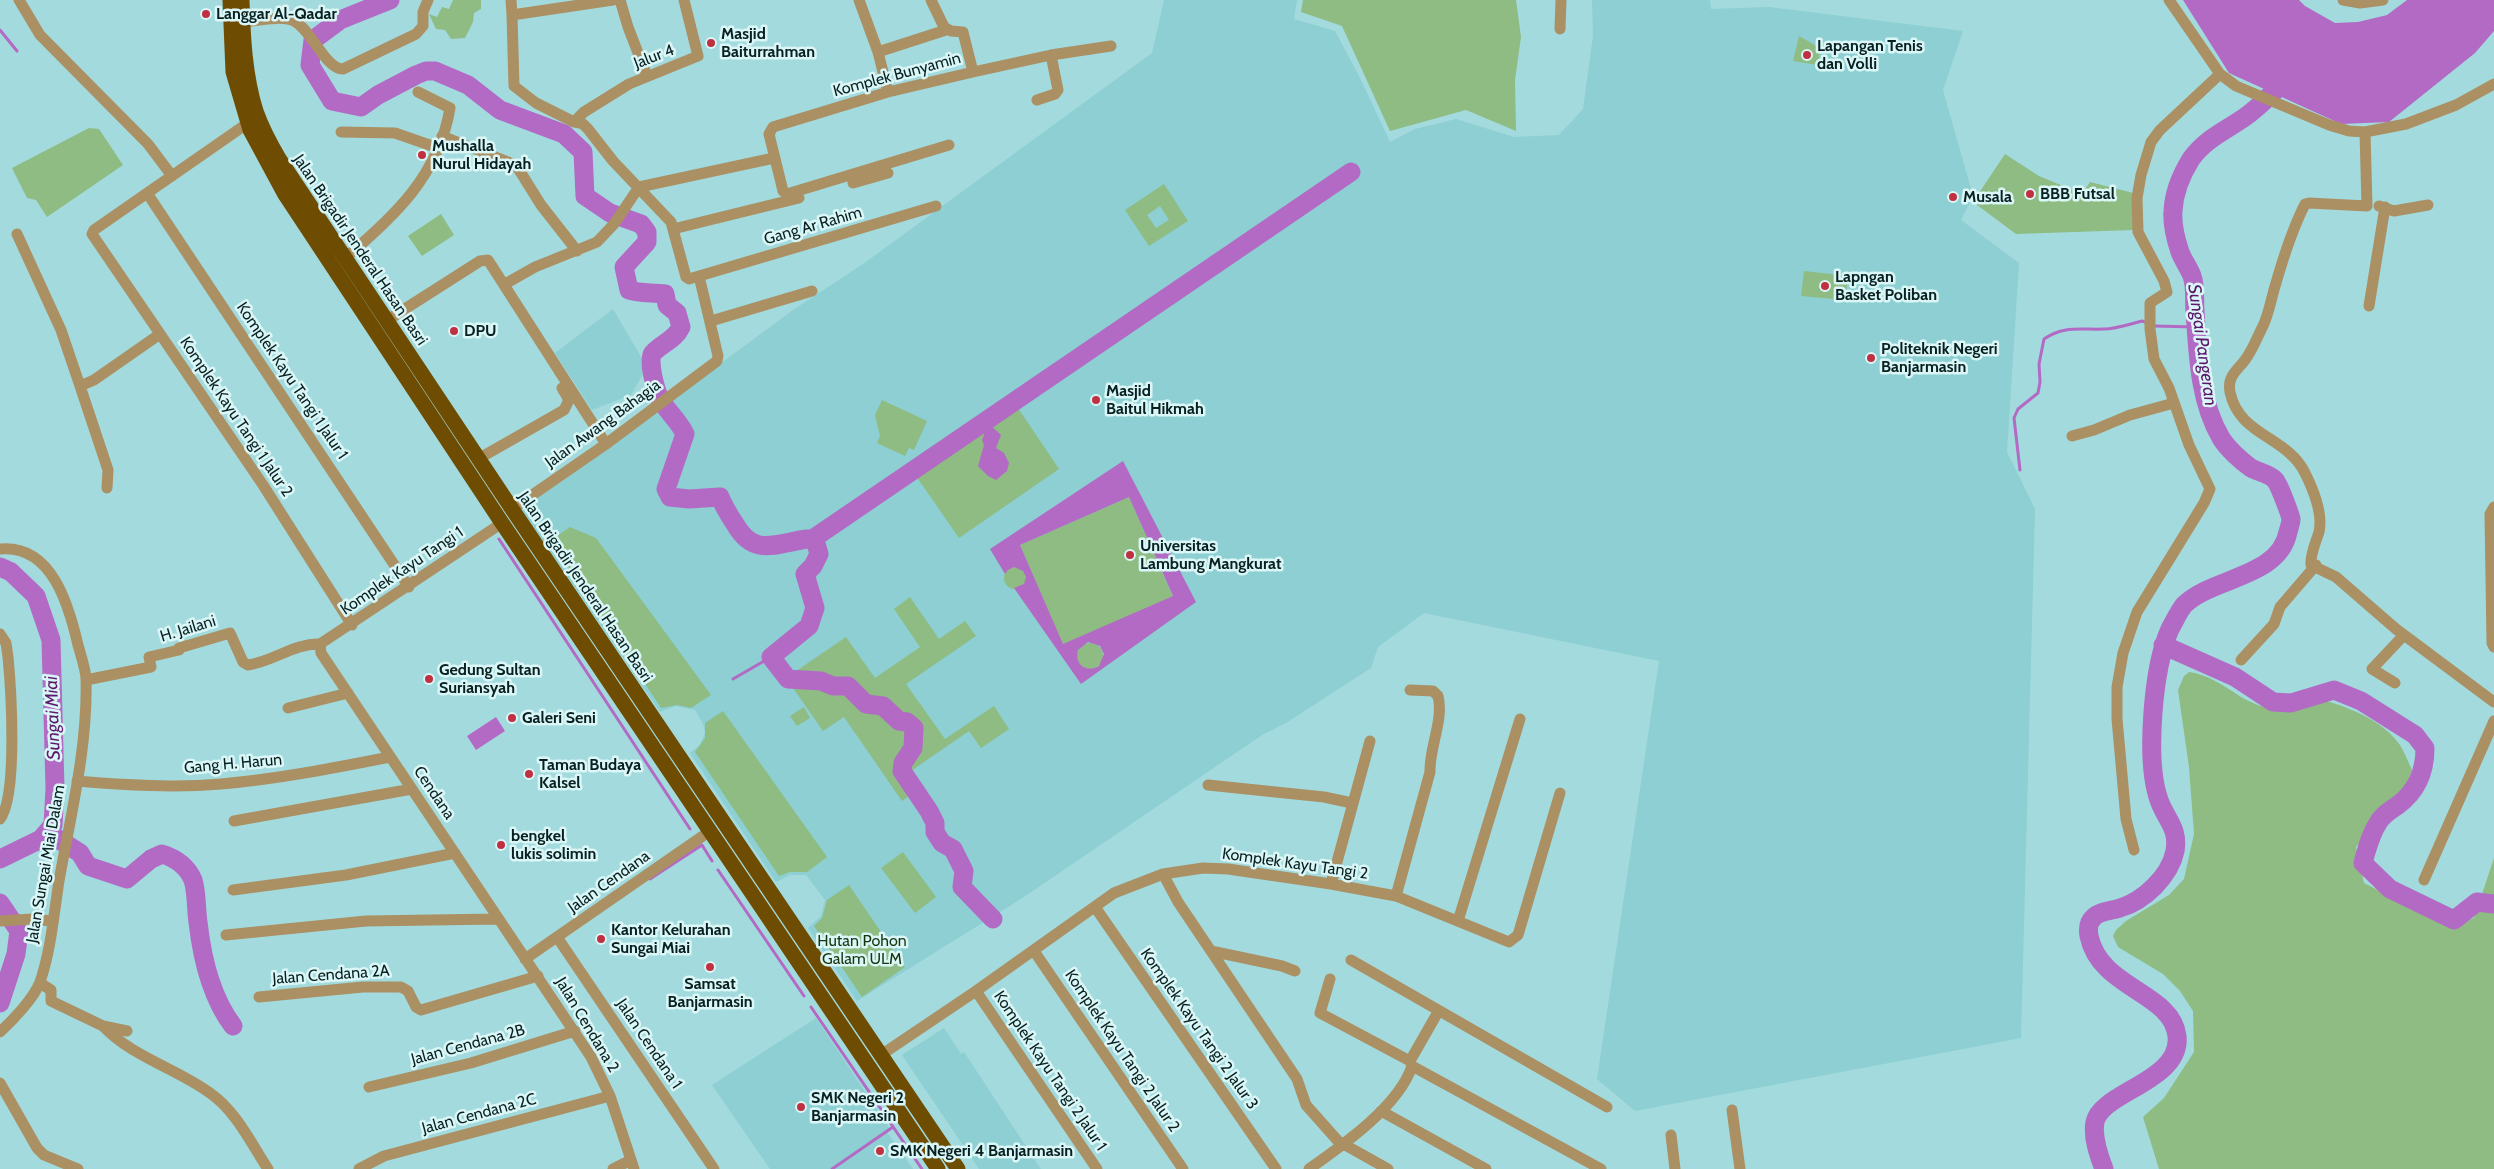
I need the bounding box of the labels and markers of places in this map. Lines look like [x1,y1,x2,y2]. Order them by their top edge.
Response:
place label: Langgar Al-Qadar [216,4,337,24]
marker: Langgar Al-Qadar [200,8,212,20]
place label: Masjid Baiturrahman [721,24,815,62]
place label: Lapangan Tenis dan Volli [1817,36,1923,74]
marker: Masjid Baiturrahman [705,37,717,49]
marker: Lapangan Tenis dan Volli [1801,49,1813,61]
place label: Mushalla Nurul Hidayah [432,136,531,174]
marker: Mushalla Nurul Hidayah [416,149,428,161]
place label: BBB Futsal [2040,184,2115,204]
place label: Musala [1963,187,2012,207]
marker: BBB Futsal [2024,188,2036,200]
marker: Musala [1947,191,1959,203]
place label: Lapngan Basket Poliban [1835,267,1937,305]
marker: Lapngan Basket Poliban [1819,280,1831,292]
place label: DPU [464,321,497,341]
marker: DPU [448,325,460,337]
place label: Politeknik Negeri Banjarmasin [1881,339,1998,377]
marker: Politeknik Negeri Banjarmasin [1865,352,1877,364]
place label: Masjid Baitul Hikmah [1106,381,1204,419]
marker: Masjid Baitul Hikmah [1090,394,1102,406]
place label: Universitas Lambung Mangkurat [1140,536,1281,574]
marker: Universitas Lambung Mangkurat [1124,549,1136,561]
place label: Gedung Sultan Suriansyah [439,660,541,698]
marker: Gedung Sultan Suriansyah [423,673,435,685]
place label: Galeri Seni [522,708,596,728]
marker: Galeri Seni [506,712,518,724]
place label: Taman Budaya Kalsel [539,755,641,793]
marker: Taman Budaya Kalsel [523,768,535,780]
place label: bengkel lukis solimin [511,826,596,864]
marker: bengkel lukis solimin [495,839,507,851]
place label: Kantor Kelurahan Sungai Miai [611,920,731,958]
marker: Kantor Kelurahan Sungai Miai [595,933,607,945]
marker: Samsat Banjarmasin [704,961,716,973]
place label: Samsat Banjarmasin [667,974,753,1012]
place label: SMK Negeri 2 Banjarmasin [811,1088,904,1126]
marker: SMK Negeri 2 Banjarmasin [795,1101,807,1113]
place label: SMK Negeri 4 Banjarmasin [890,1141,1073,1161]
marker: SMK Negeri 4 Banjarmasin [874,1145,886,1157]

